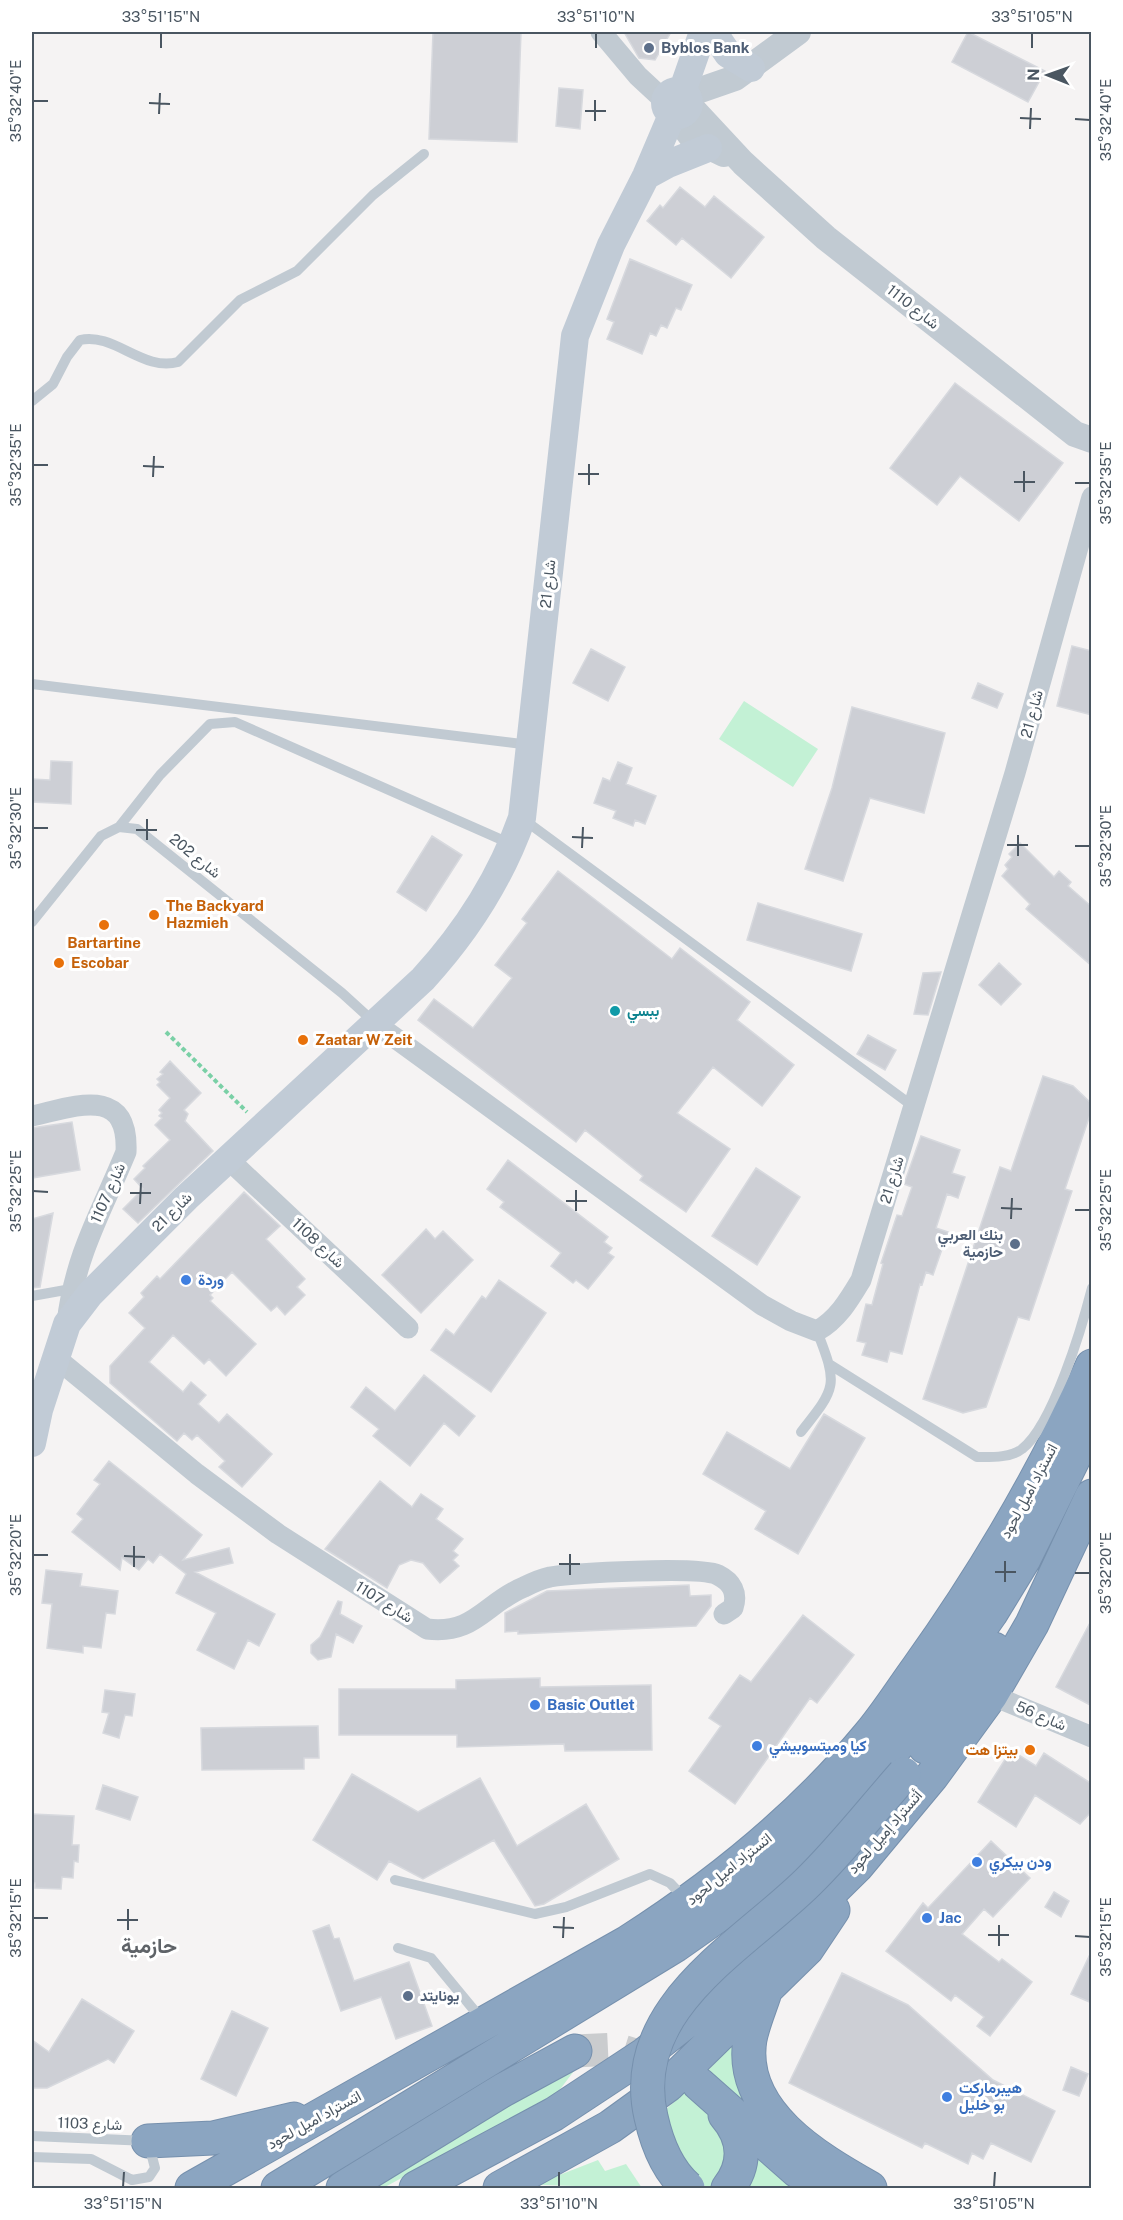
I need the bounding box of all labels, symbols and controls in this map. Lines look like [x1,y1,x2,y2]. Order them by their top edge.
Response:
text: 33°51'15"N [122,8,200,25]
text: 33°51'10"N [557,8,635,25]
text: 33°51'05"N [991,8,1073,25]
place label: Byblos Bank [661,39,750,56]
marker: Byblos Bank [642,41,656,55]
north arrow [1018,45,1078,105]
text: 35°32'40"E [7,60,24,142]
text: N [1024,68,1043,81]
text: 35°32'40"E [1097,79,1114,161]
street label: شارع 1110 [882,281,943,335]
text: 35°32'35"E [7,424,24,506]
text: 35°32'35"E [1097,442,1114,524]
street label: شارع 21 [536,559,562,609]
street label: شارع 21 [1017,688,1049,740]
text: 35°32'30"E [7,787,24,869]
text: 35°32'30"E [1097,805,1114,887]
street label: شارع 202 [164,830,224,884]
place label: The Backyard Hazmieh [166,897,264,931]
marker: The Backyard Hazmieh [147,908,161,922]
marker: Bartartine [97,918,111,932]
place label: Bartartine [67,934,141,951]
place label: Escobar [71,954,129,971]
marker: Escobar [52,956,66,970]
place label: ببسي [627,1002,659,1024]
marker: ببسي [608,1004,622,1018]
place label: Zaatar W Zeit [315,1031,413,1048]
marker: Zaatar W Zeit [296,1033,310,1047]
text: 35°32'25"E [7,1150,24,1232]
street label: شارع 21 [876,1154,910,1207]
street label: شارع 1107 [87,1160,131,1227]
text: 35°32'25"E [1097,1169,1114,1251]
street label: شارع 21 [148,1188,197,1237]
street label: شارع 1108 [287,1214,348,1273]
place label: بنك العربي حازمية [938,1226,1003,1261]
marker: بنك العربي حازمية [1008,1237,1022,1251]
place label: وردة [198,1271,224,1289]
marker: وردة [179,1273,193,1287]
street label: اتستراد اميل لحود [996,1441,1062,1541]
text: 35°32'20"E [7,1514,24,1596]
text: 35°32'20"E [1097,1532,1114,1614]
street label: شارع 1107 [351,1577,416,1628]
place label: Basic Outlet [547,1696,635,1713]
street label: شارع 56 [1012,1697,1069,1736]
marker: Basic Outlet [528,1698,542,1712]
place label: كيا وميتسوبيشي [769,1737,867,1759]
marker: كيا وميتسوبيشي [750,1739,764,1753]
place label: بيتزا هت [965,1741,1018,1759]
marker: بيتزا هت [1023,1743,1037,1757]
street label: أتستراد إميل لحود [844,1786,927,1878]
street label: اتستراد اميل لحود [683,1829,775,1909]
place label: ودن بيكري [989,1853,1052,1875]
marker: ودن بيكري [970,1855,984,1869]
text: 35°32'15"E [7,1878,24,1958]
text: 35°32'15"E [1097,1897,1114,1977]
place label: Jac [939,1909,962,1926]
marker: Jac [920,1911,934,1925]
district label: حازمية [121,1933,177,1959]
place label: يونايتد [420,1987,459,2005]
marker: يونايتد [401,1989,415,2003]
place label: هيبرماركت بو خليل [959,2079,1022,2114]
street label: اتستراد اميل لحود [264,2087,364,2153]
marker: هيبرماركت بو خليل [940,2090,954,2104]
street label: شارع 1103 [57,2114,123,2136]
text: 33°51'15"N [84,2195,162,2212]
text: 33°51'10"N [520,2195,598,2212]
text: 33°51'05"N [953,2195,1035,2212]

